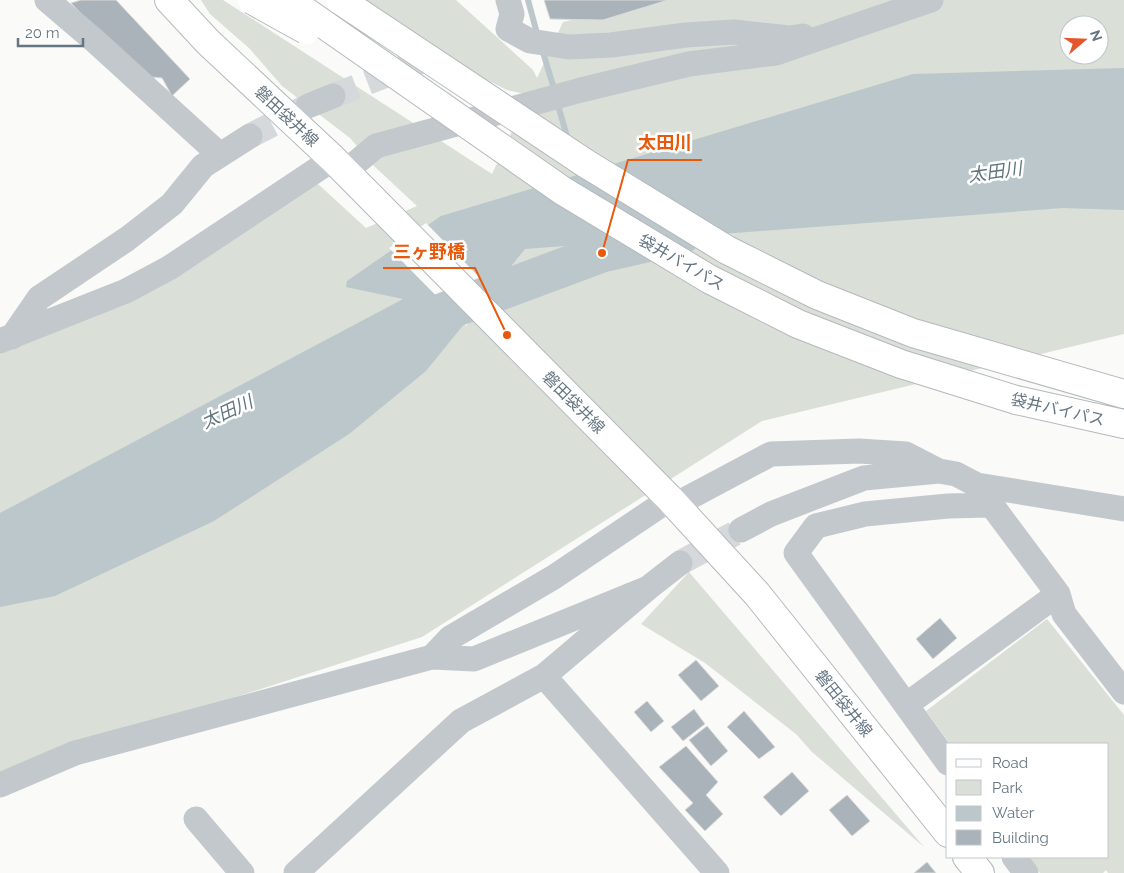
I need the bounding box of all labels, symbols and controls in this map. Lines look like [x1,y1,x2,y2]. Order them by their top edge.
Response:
scale bar [18,15,82,47]
north arrow [1059,15,1109,65]
text: 20 m [25,24,60,42]
text: N [1087,28,1106,43]
street label: 磐田袋井線 [251,82,322,151]
callout: 太田川 [628,127,702,160]
text: 太田川 [638,132,692,153]
water label: 太田川 [967,157,1025,186]
street label: 袋井バイパス [636,230,728,295]
callout: 三ヶ野橋 [383,235,475,268]
text: 三ヶ野橋 [393,241,465,262]
street label: 磐田袋井線 [539,367,609,437]
street label: 袋井バイパス [1009,389,1107,430]
water label: 太田川 [198,390,258,432]
street label: 磐田袋井線 [811,666,876,740]
legend [946,743,1109,858]
text: Road [992,754,1028,772]
text: Park [992,779,1023,797]
text: Water [992,804,1035,822]
text: Building [992,829,1049,847]

